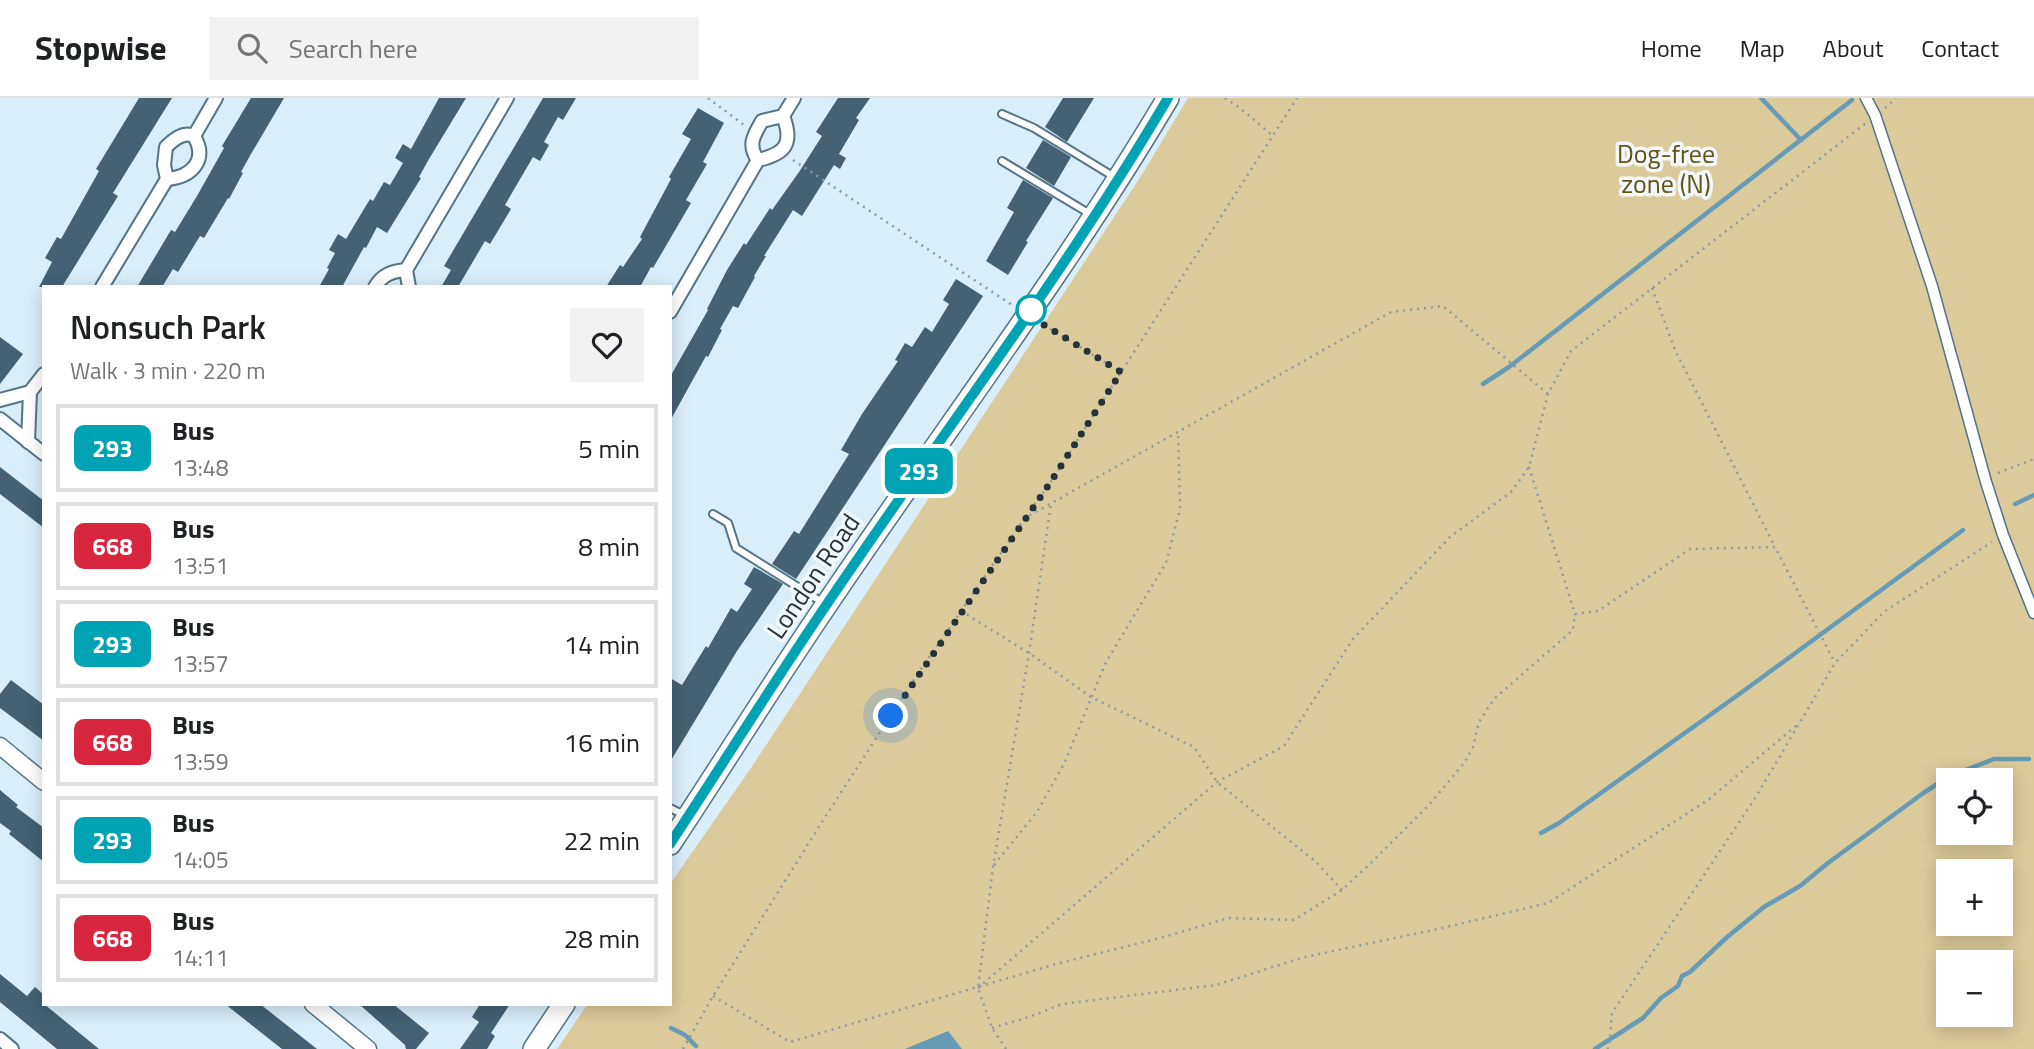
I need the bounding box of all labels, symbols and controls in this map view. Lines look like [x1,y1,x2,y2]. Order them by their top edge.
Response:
search box [209,17,699,80]
text: Stopwise [35,23,167,73]
icon: search [233,29,271,67]
text: Search here [289,29,418,68]
text: Home [1641,30,1702,66]
text: Map [1740,30,1785,66]
text: About [1823,30,1883,66]
text: Contact [1921,30,1999,66]
park label: Dog-free zone (N) [1617,134,1715,203]
unlabelled marker [1016,295,1046,325]
text: Nonsuch Park [70,302,266,352]
button: heart [570,308,644,382]
text: Walk · 3 min · 220 m [70,353,266,388]
text: Bus [172,411,214,450]
text: 5 min [578,429,640,468]
text: 293 [92,430,133,466]
line badge: 293 [879,448,959,494]
text: 13:48 [172,450,229,485]
text: 293 [899,453,939,489]
street label: London Road [757,506,869,646]
text: Bus [172,509,214,548]
text: 8 min [578,527,640,566]
text: 668 [92,528,133,564]
text: 13:51 [172,548,229,583]
text: Bus [172,607,214,646]
text: 14 min [564,625,640,664]
text: 293 [92,626,133,662]
text: 13:57 [172,646,229,681]
your location [873,698,908,733]
text: Bus [172,705,214,744]
text: 16 min [564,723,640,762]
text: 668 [92,724,133,760]
text: 13:59 [172,744,229,779]
map controls [1936,768,2013,1027]
button: locate [1936,768,2013,845]
text: Bus [172,803,214,842]
text: 22 min [564,821,640,860]
text: 293 [92,822,133,858]
text: 14:05 [172,842,229,877]
button: + [1936,859,2013,936]
text: Bus [172,901,214,940]
text: 28 min [564,919,640,958]
text: 668 [92,920,133,956]
text: 14:11 [172,940,229,975]
button: − [1936,950,2013,1027]

